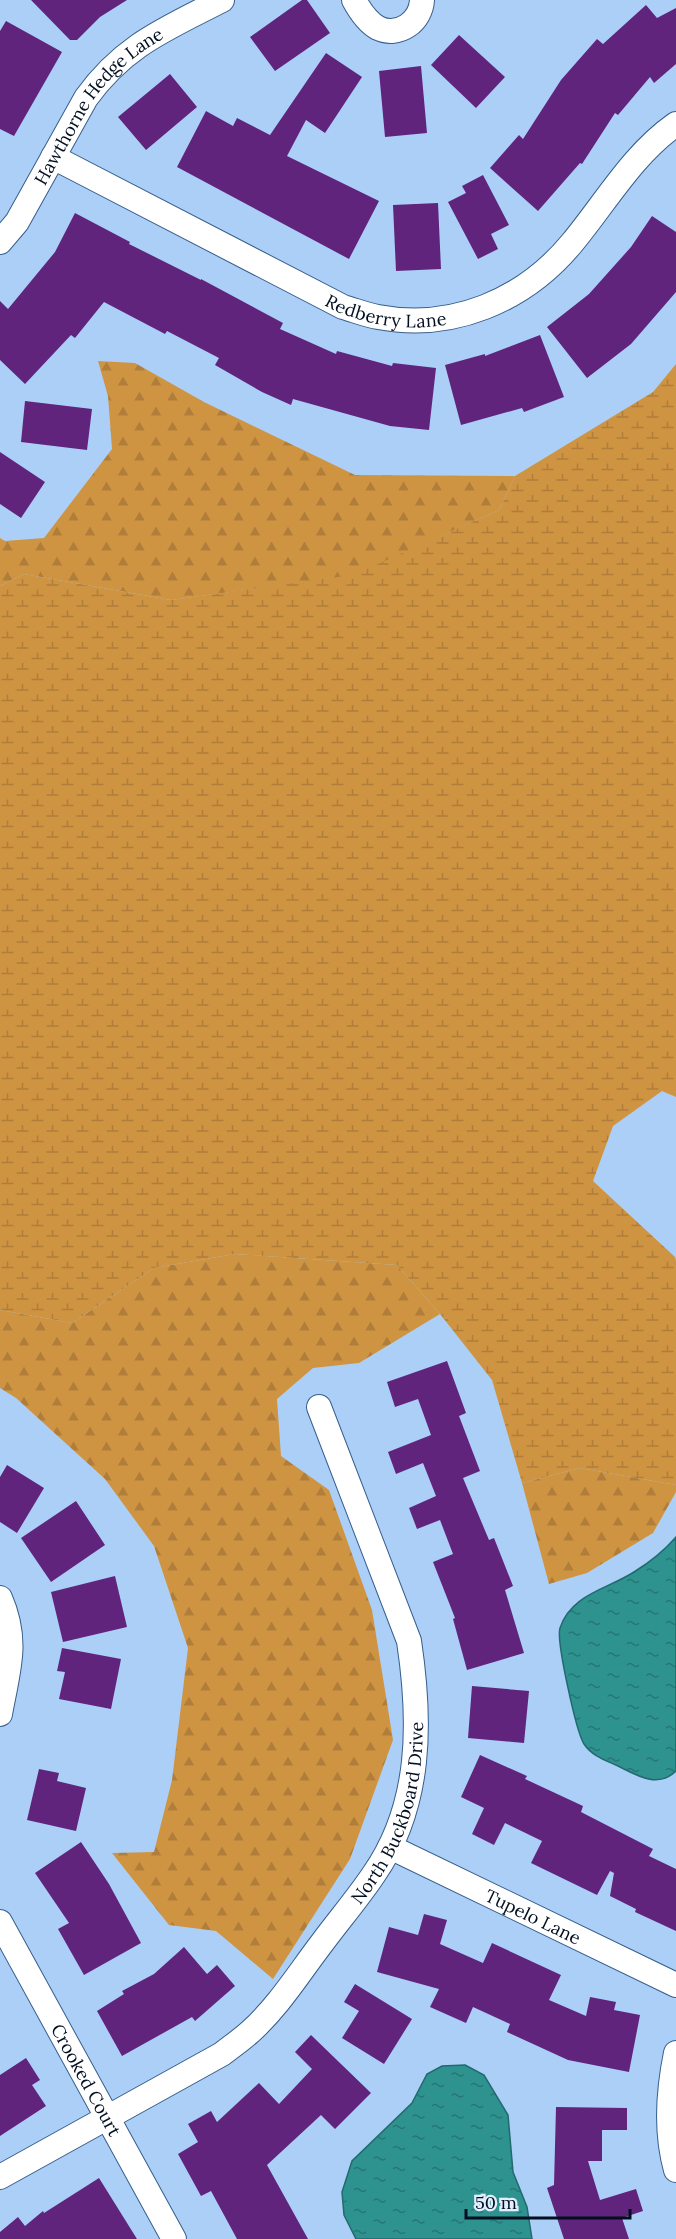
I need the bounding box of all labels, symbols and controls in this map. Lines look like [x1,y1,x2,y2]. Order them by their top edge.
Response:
street label: Hawthorne Hedge Lane [29,22,167,189]
street label: Redberry Lane [322,289,448,332]
street label: North Buckboard Drive [345,1721,427,1908]
street label: Tupelo Lane [482,1883,585,1949]
street label: Crooked Court [47,2020,127,2140]
scale bar [466,2182,630,2220]
text: 50 m [475,2191,517,2214]

